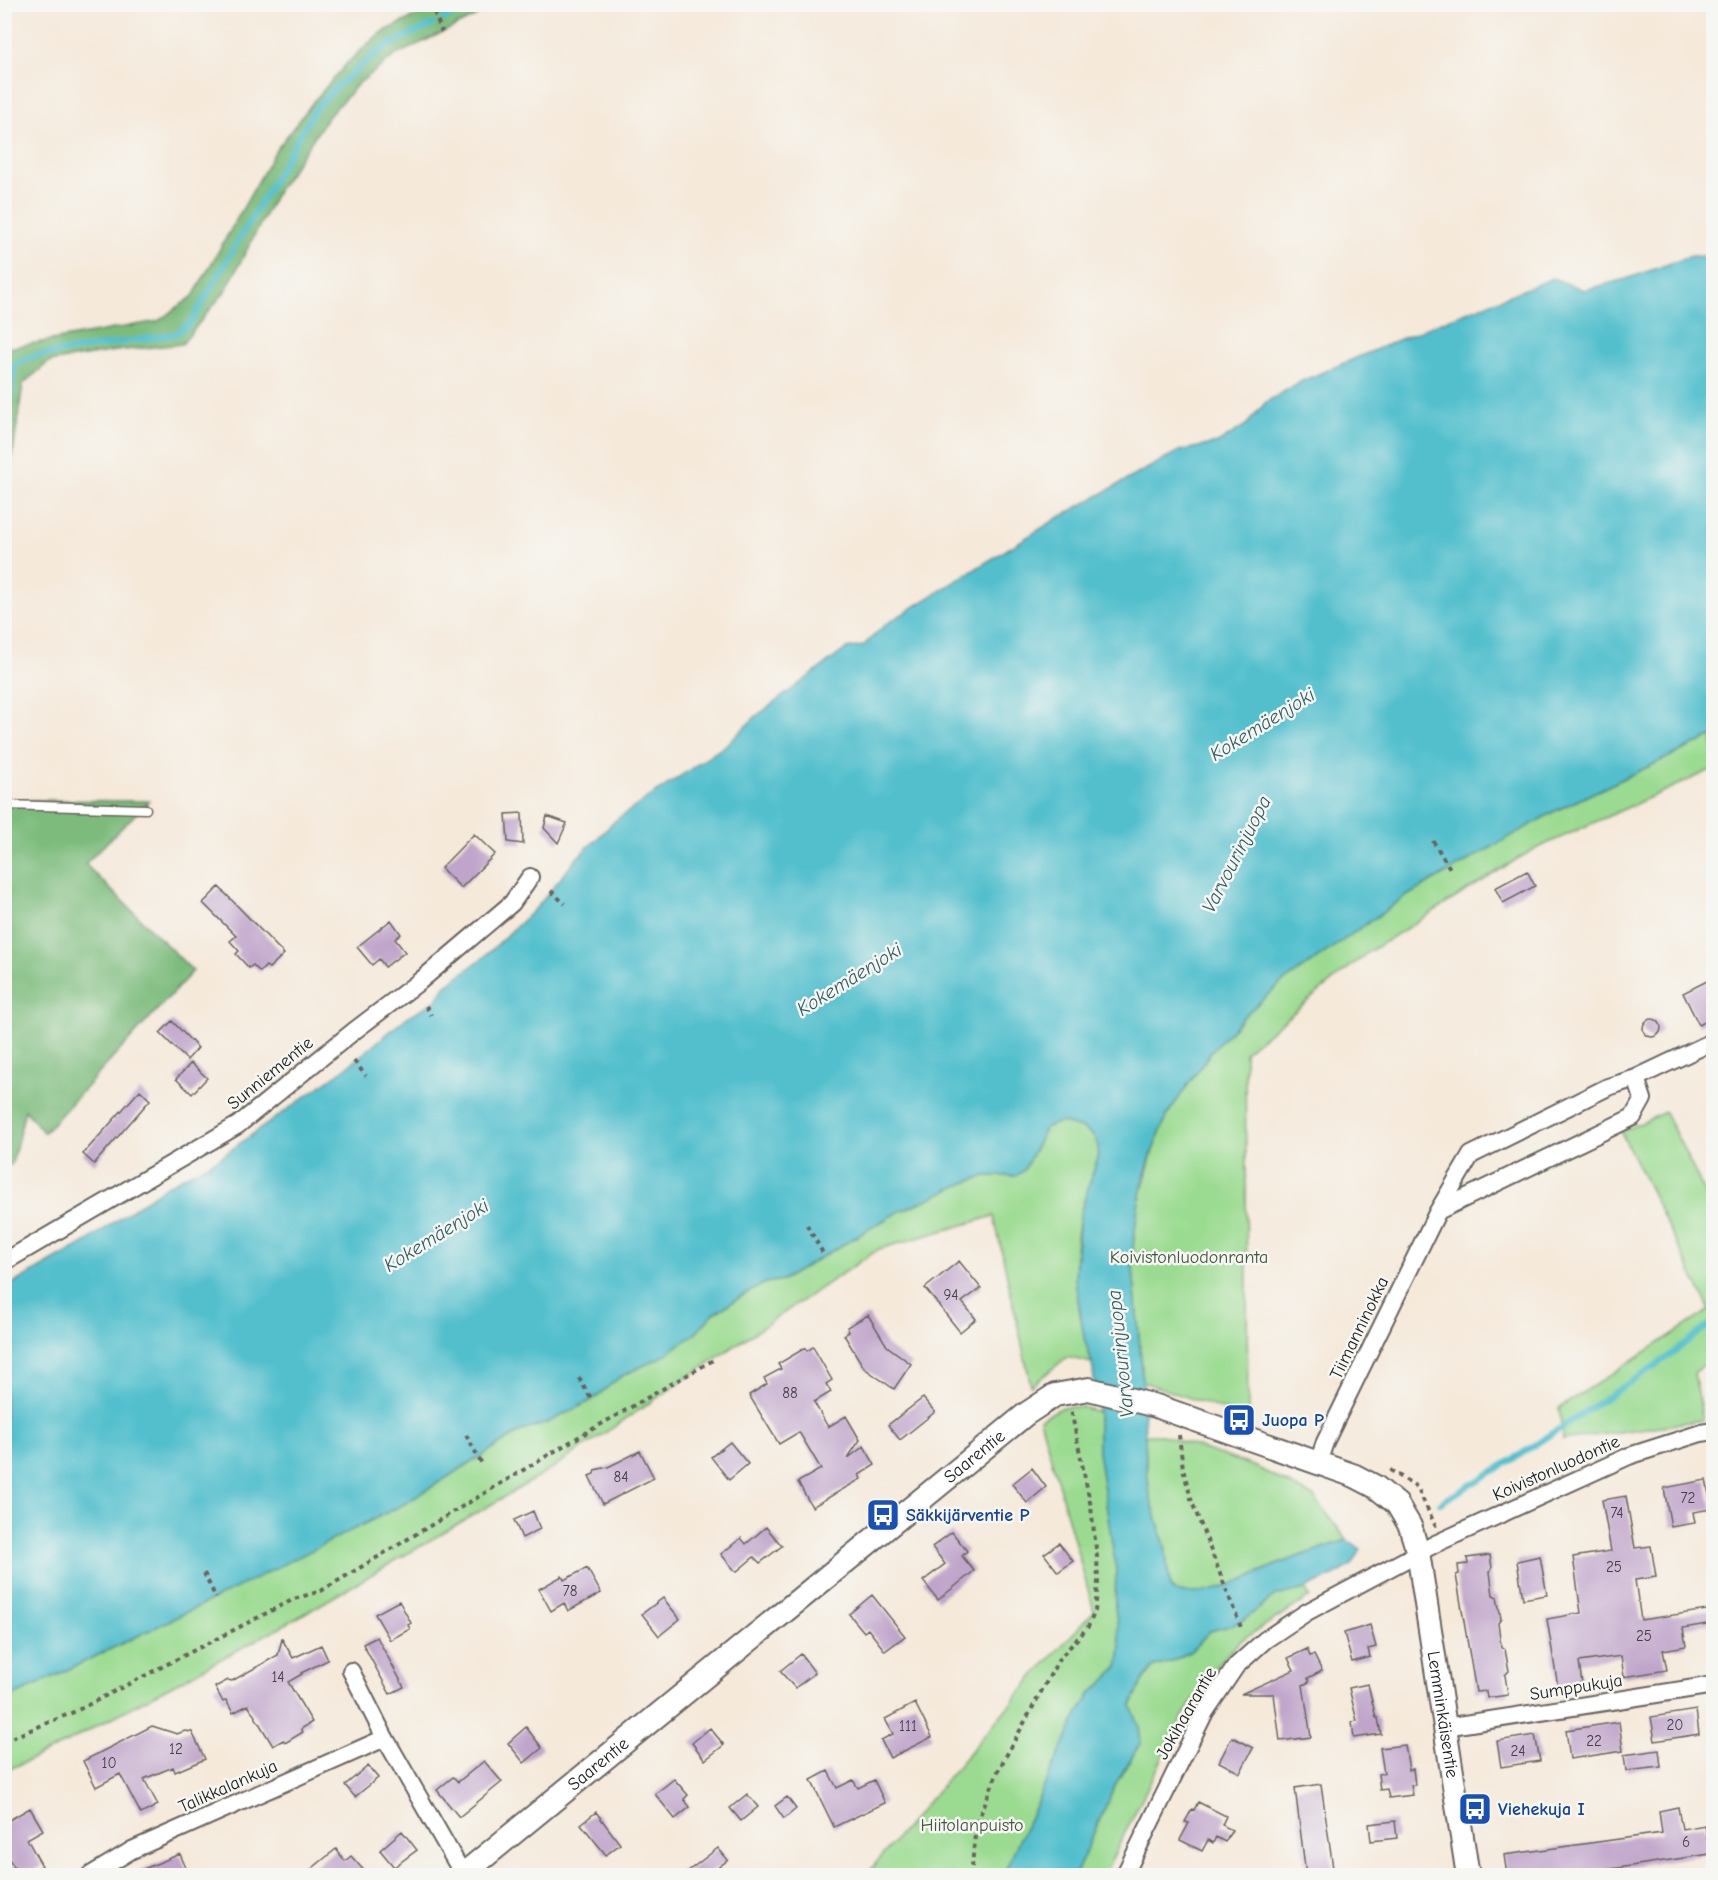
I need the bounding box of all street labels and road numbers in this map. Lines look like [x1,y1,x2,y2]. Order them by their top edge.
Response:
street label: Sunniementie [223,1032,317,1114]
street label: Tiimanninokka [1326,1273,1393,1383]
street label: Saarentie [940,1426,1009,1488]
street label: Koivistonluodontie [1489,1431,1623,1506]
street label: Lemminkäisentie [1422,1650,1463,1779]
street label: Jokihaarantie [1152,1663,1221,1763]
street label: Sumppukuja [1528,1670,1624,1705]
street label: Saarentie [564,1733,633,1795]
street label: Talikkalankuja [176,1755,281,1818]

